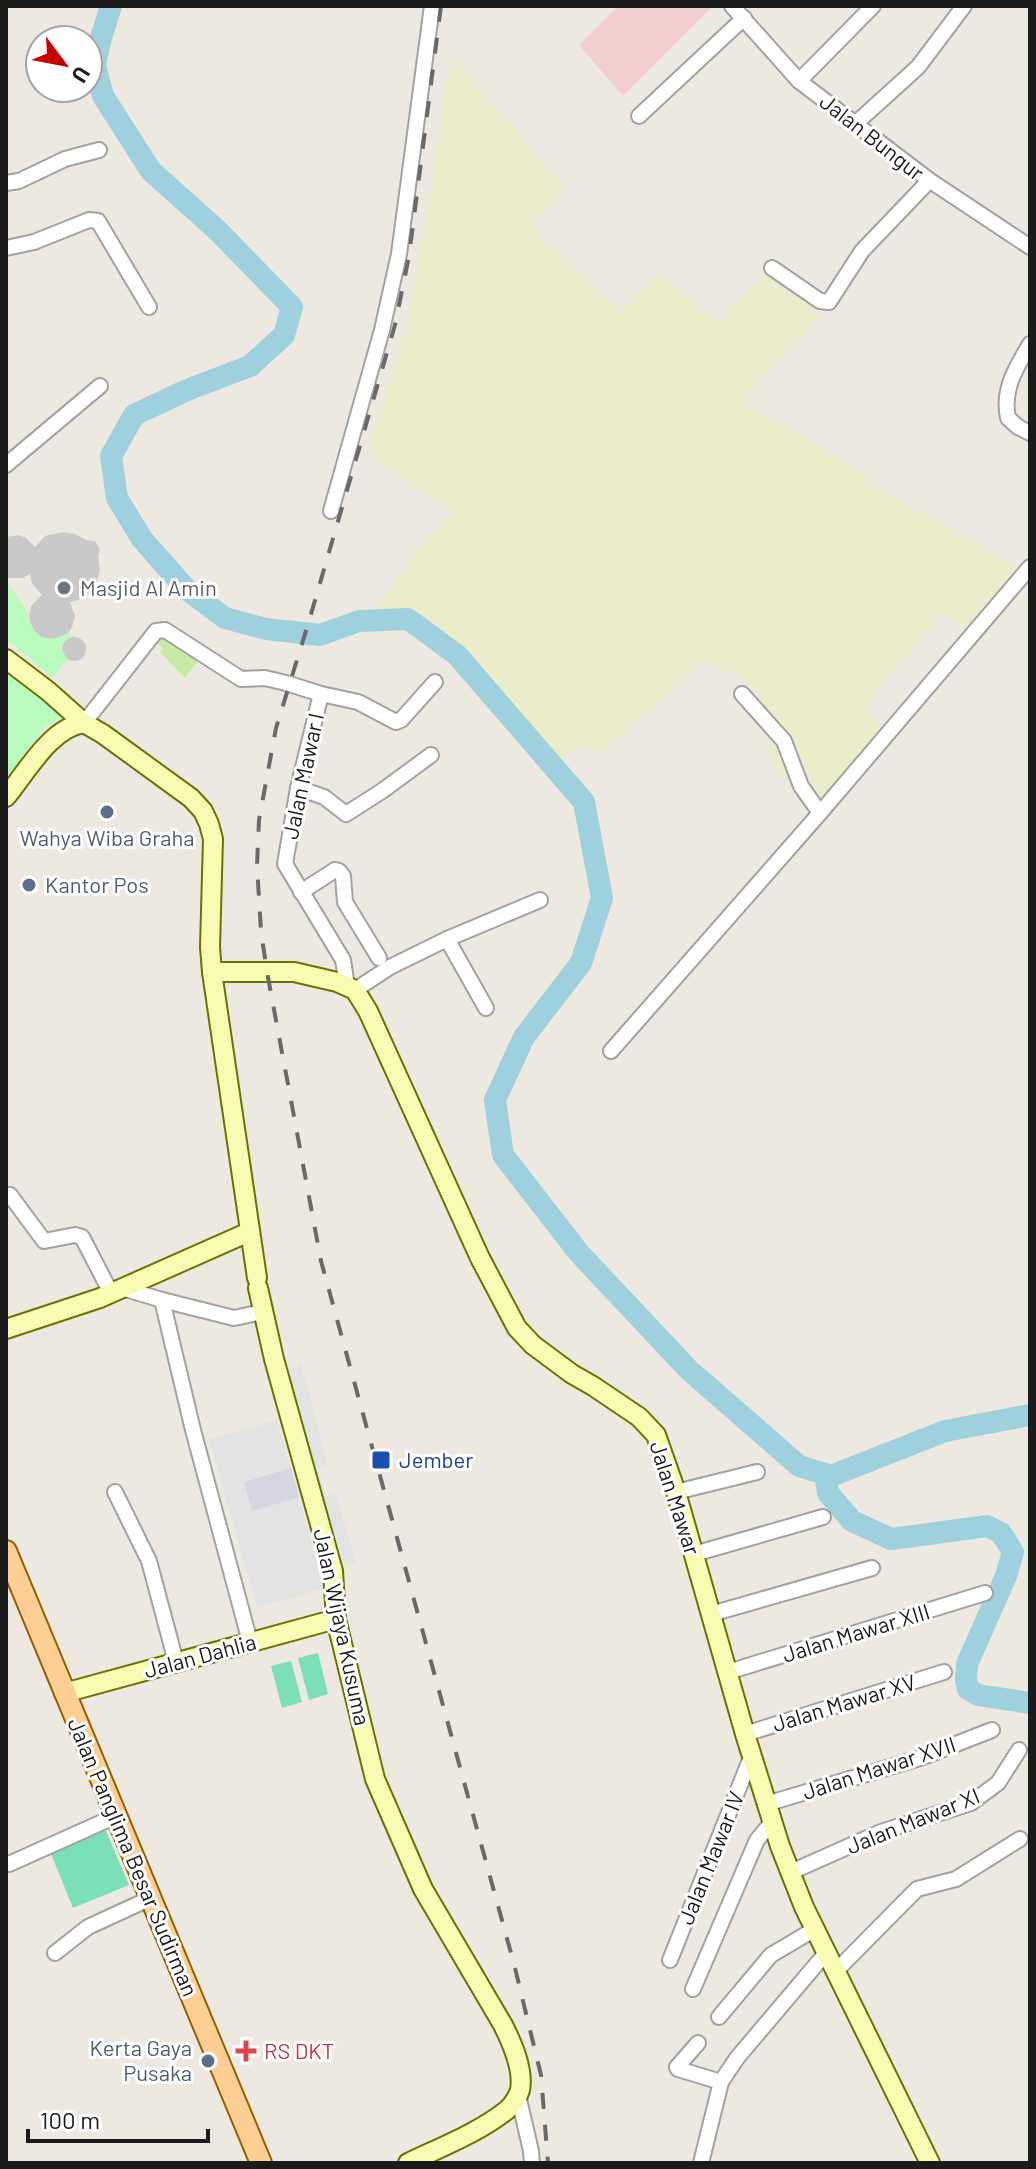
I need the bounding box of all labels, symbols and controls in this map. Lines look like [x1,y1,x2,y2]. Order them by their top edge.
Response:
north arrow [24,24,104,104]
text: U [67,62,97,88]
street label: Jalan Bungur [815,87,930,185]
place label: Masjid Al Amin [80,574,217,600]
marker: Masjid Al Amin [55,579,73,597]
street label: Jalan Mawar I [276,710,328,841]
marker: Wahya Wiba Graha [98,803,116,821]
place label: Wahya Wiba Graha [19,824,195,850]
place label: Kantor Pos [45,871,149,897]
marker: Kantor Pos [20,876,38,894]
street label: Jalan Mawar [645,1437,707,1558]
place label: Jember [399,1446,473,1472]
marker: Jember [370,1449,392,1471]
street label: Jalan Wijaya Kusuma [309,1526,377,1728]
street label: Jalan Mawar XIII [779,1597,933,1667]
street label: Jalan Dahlia [141,1628,259,1682]
street label: Jalan Mawar XV [769,1668,919,1736]
street label: Jalan Panglima Besar Sudirman [63,1713,204,2000]
street label: Jalan Mawar XVII [799,1730,959,1804]
street label: Jalan Mawar XI [842,1782,983,1859]
street label: Jalan Mawar IV [672,1787,749,1928]
place label: Kerta Gaya Pusaka [90,2034,192,2085]
place label: RS DKT [264,2037,334,2063]
marker: RS DKT [235,2040,257,2062]
marker: Kerta Gaya Pusaka [199,2052,217,2070]
scale bar [28,2093,208,2143]
text: 100 m [40,2105,100,2134]

